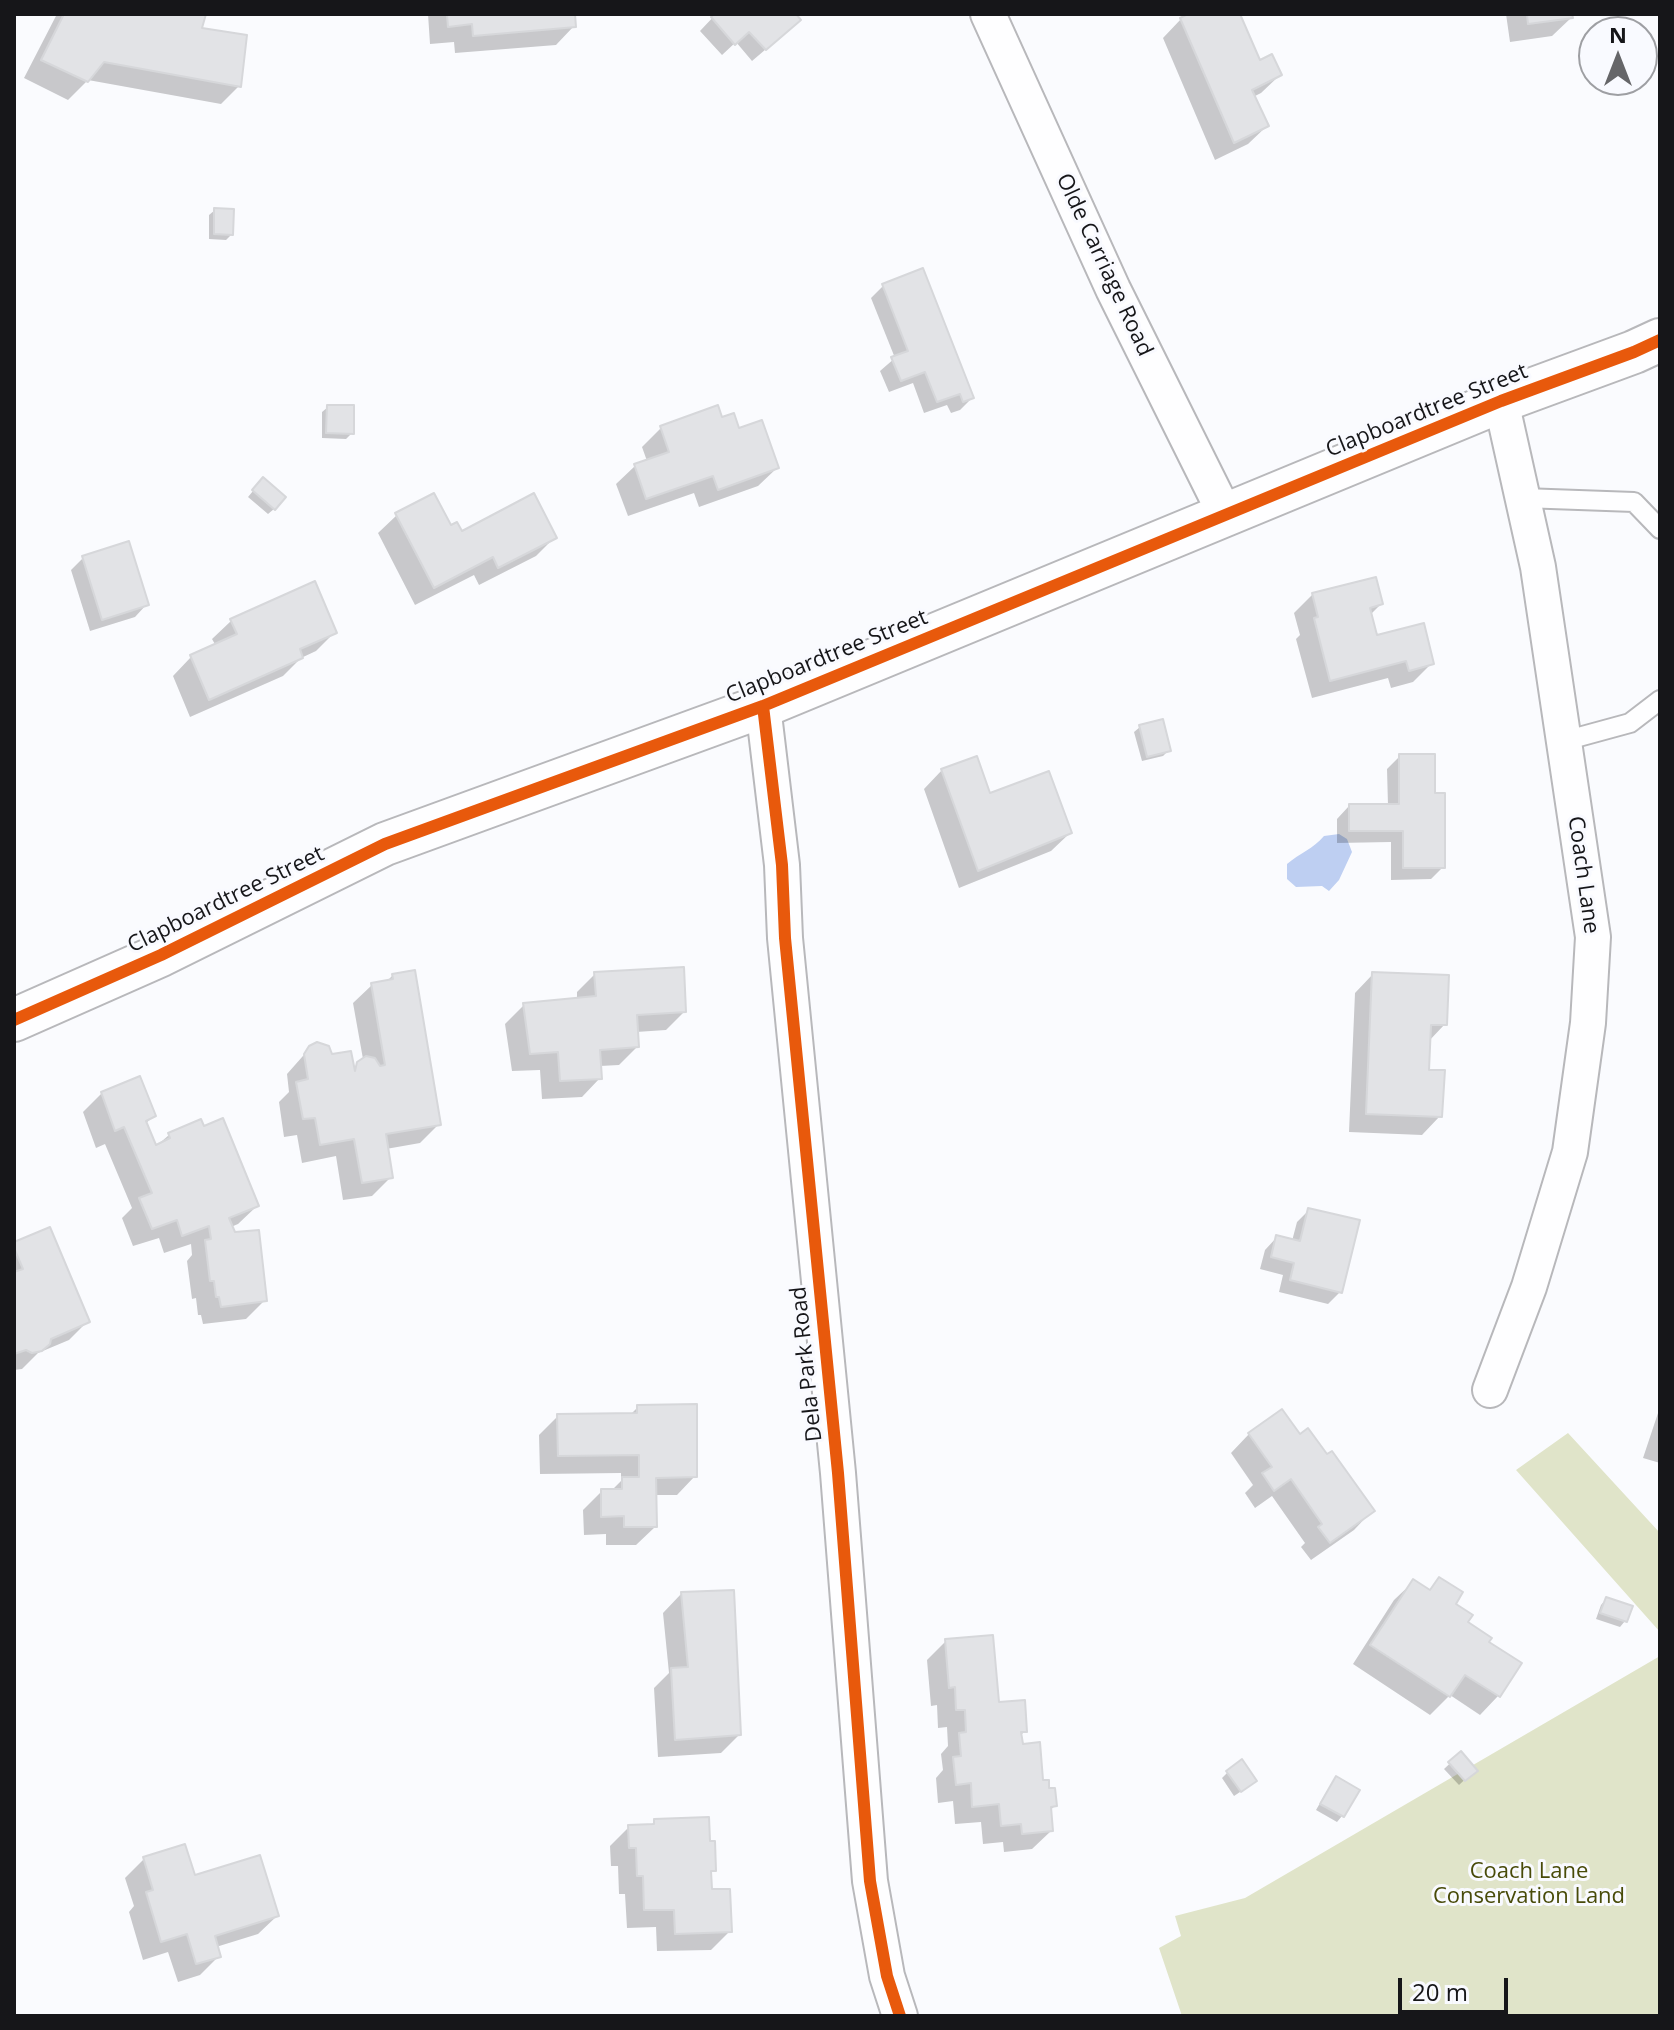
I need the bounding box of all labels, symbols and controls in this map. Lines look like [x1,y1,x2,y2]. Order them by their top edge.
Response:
north arrow [1578,16,1658,96]
text: N [1609,19,1627,49]
street label: Olde Carriage Road [1050,169,1158,361]
street label: Clapboardtree Street [1322,358,1532,464]
street label: Clapboardtree Street [722,604,932,710]
street label: Coach Lane [1562,814,1604,936]
street label: Clapboardtree Street [124,841,328,959]
street label: Dela Park Road [786,1285,828,1443]
park label: Coach Lane Conservation Land [1433,1859,1625,1910]
scale bar [1402,1962,1512,2012]
text: 20 m [1412,1975,1468,2008]

